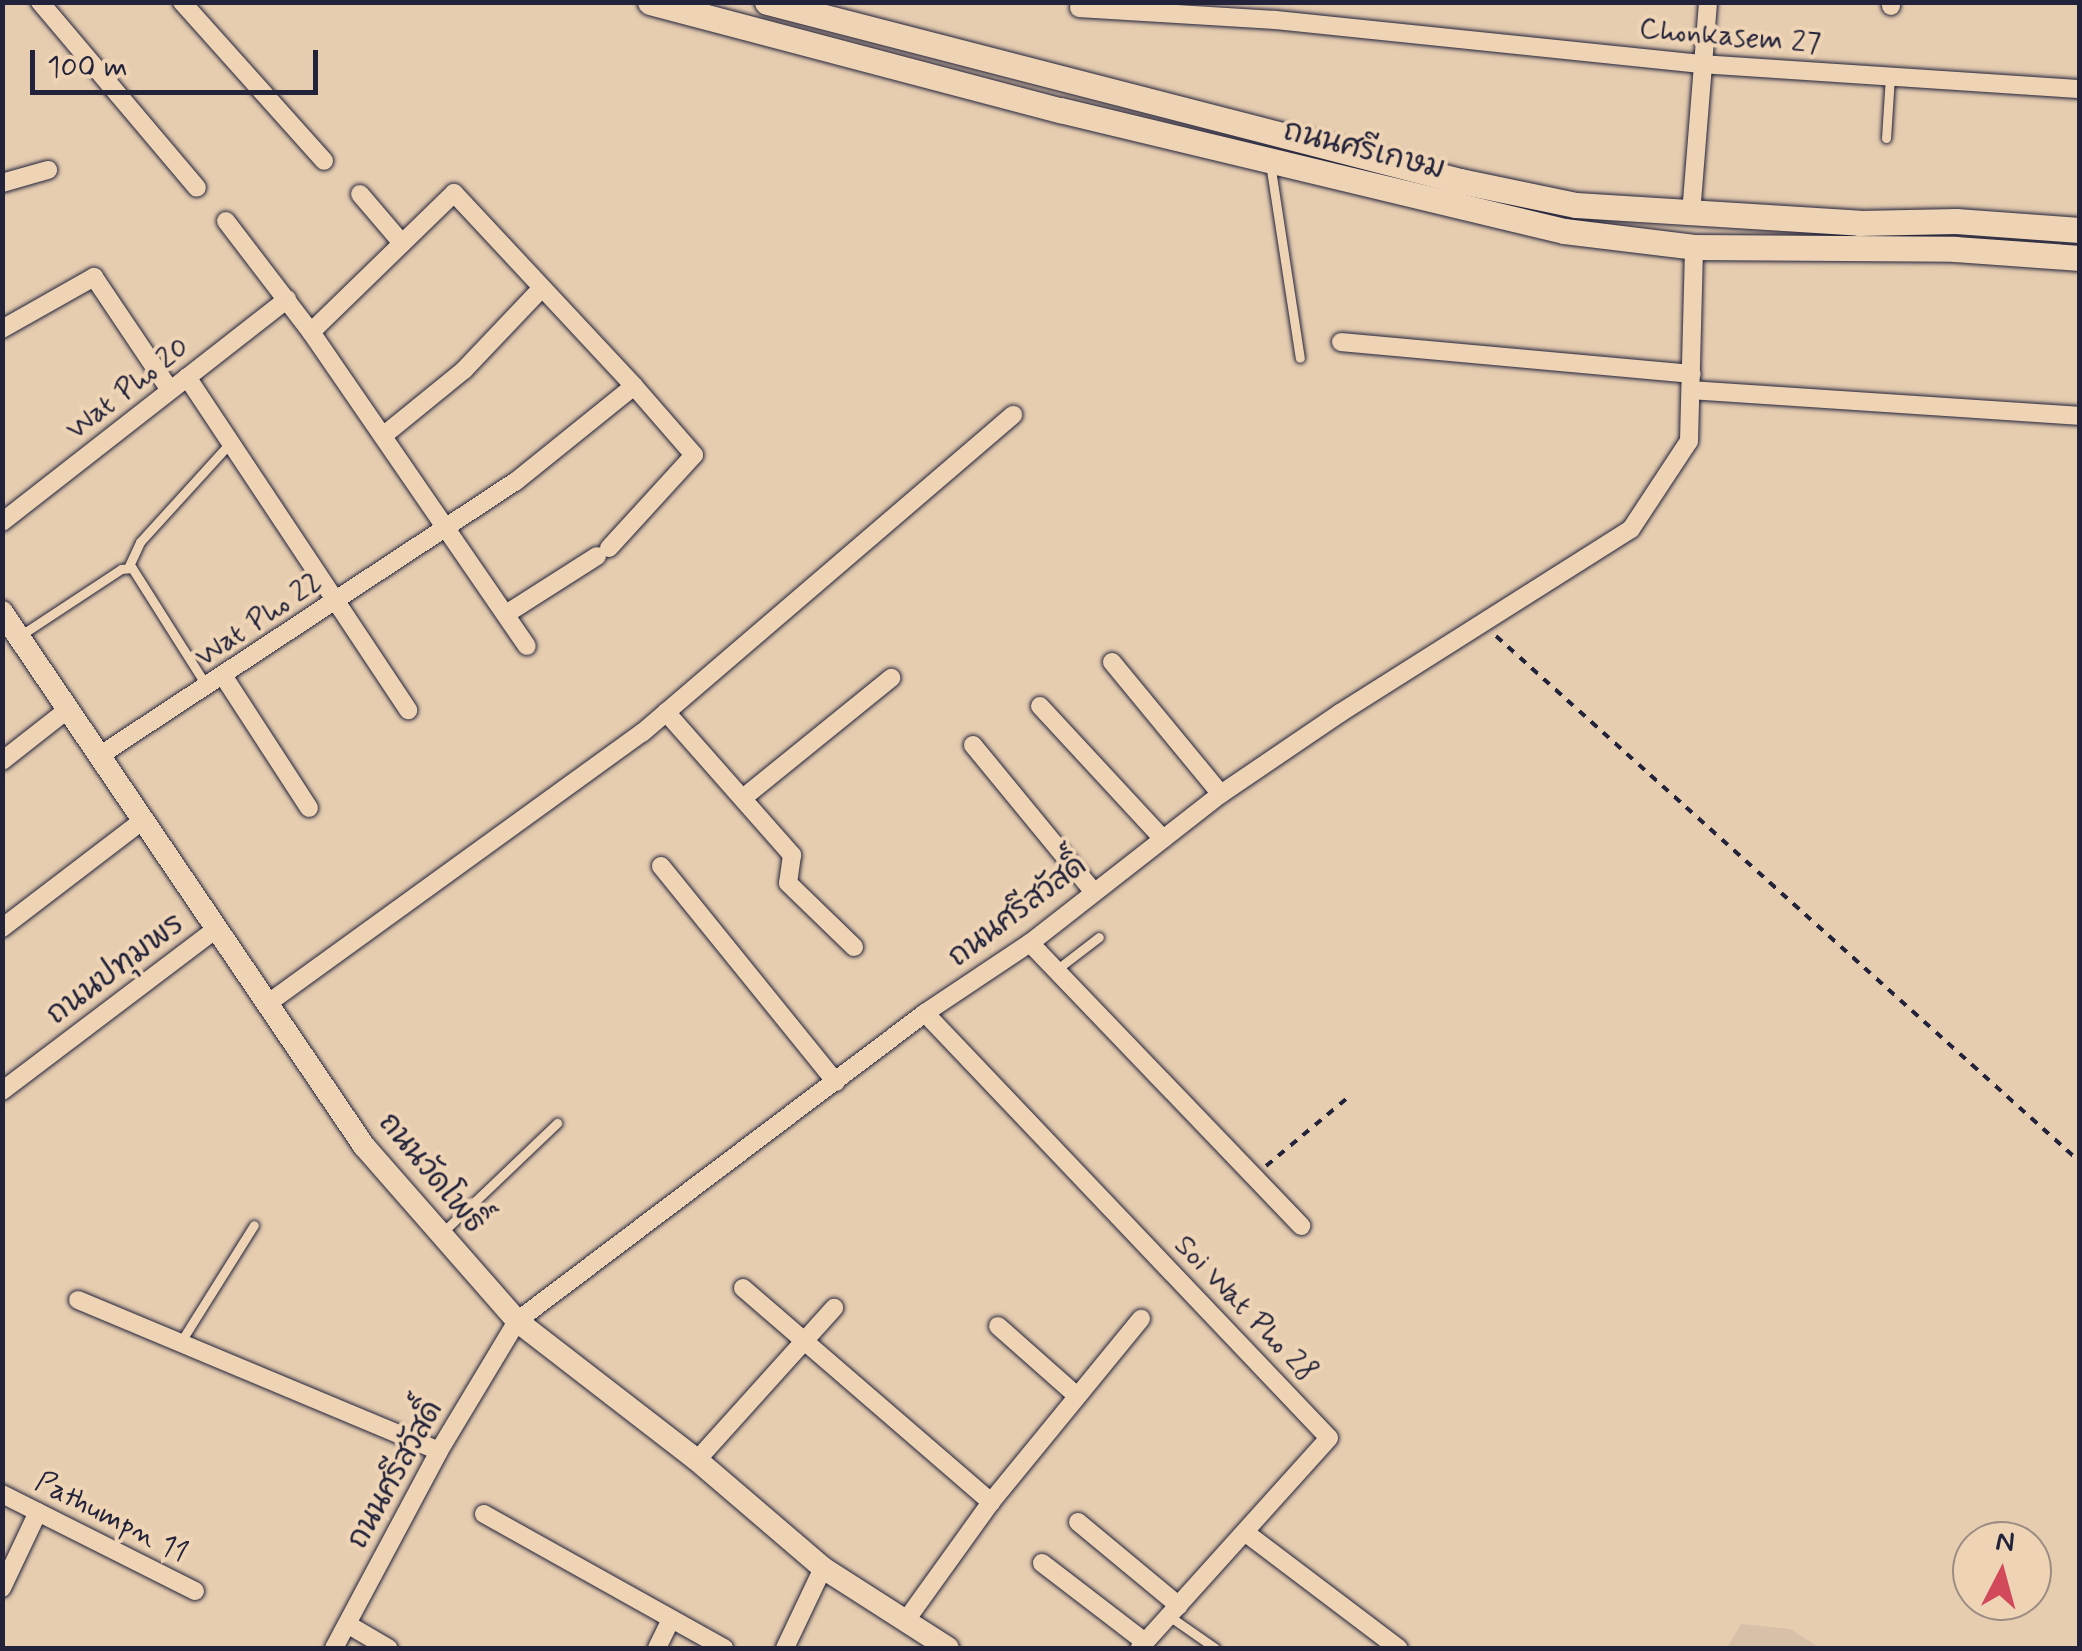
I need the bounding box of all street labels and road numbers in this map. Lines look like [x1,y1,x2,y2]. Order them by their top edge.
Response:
street label: Chonkasem 27 [1638,11,1822,63]
street label: ถนนศรีเกษม [1280,114,1448,188]
street label: Wat Pho 20 [60,330,196,448]
street label: Wat Pho 22 [189,565,329,675]
street label: ถนนศรีสวัสดิ์ [942,848,1094,976]
street label: ถนนปทุมพร [40,907,192,1033]
street label: ถนนวัดโพธิ์ [370,1106,492,1242]
street label: Soi Wat Pho 28 [1166,1229,1324,1389]
street label: ถนนศรีสวัสดิ์ [341,1395,451,1555]
street label: Pathumpn 11 [29,1464,193,1572]

